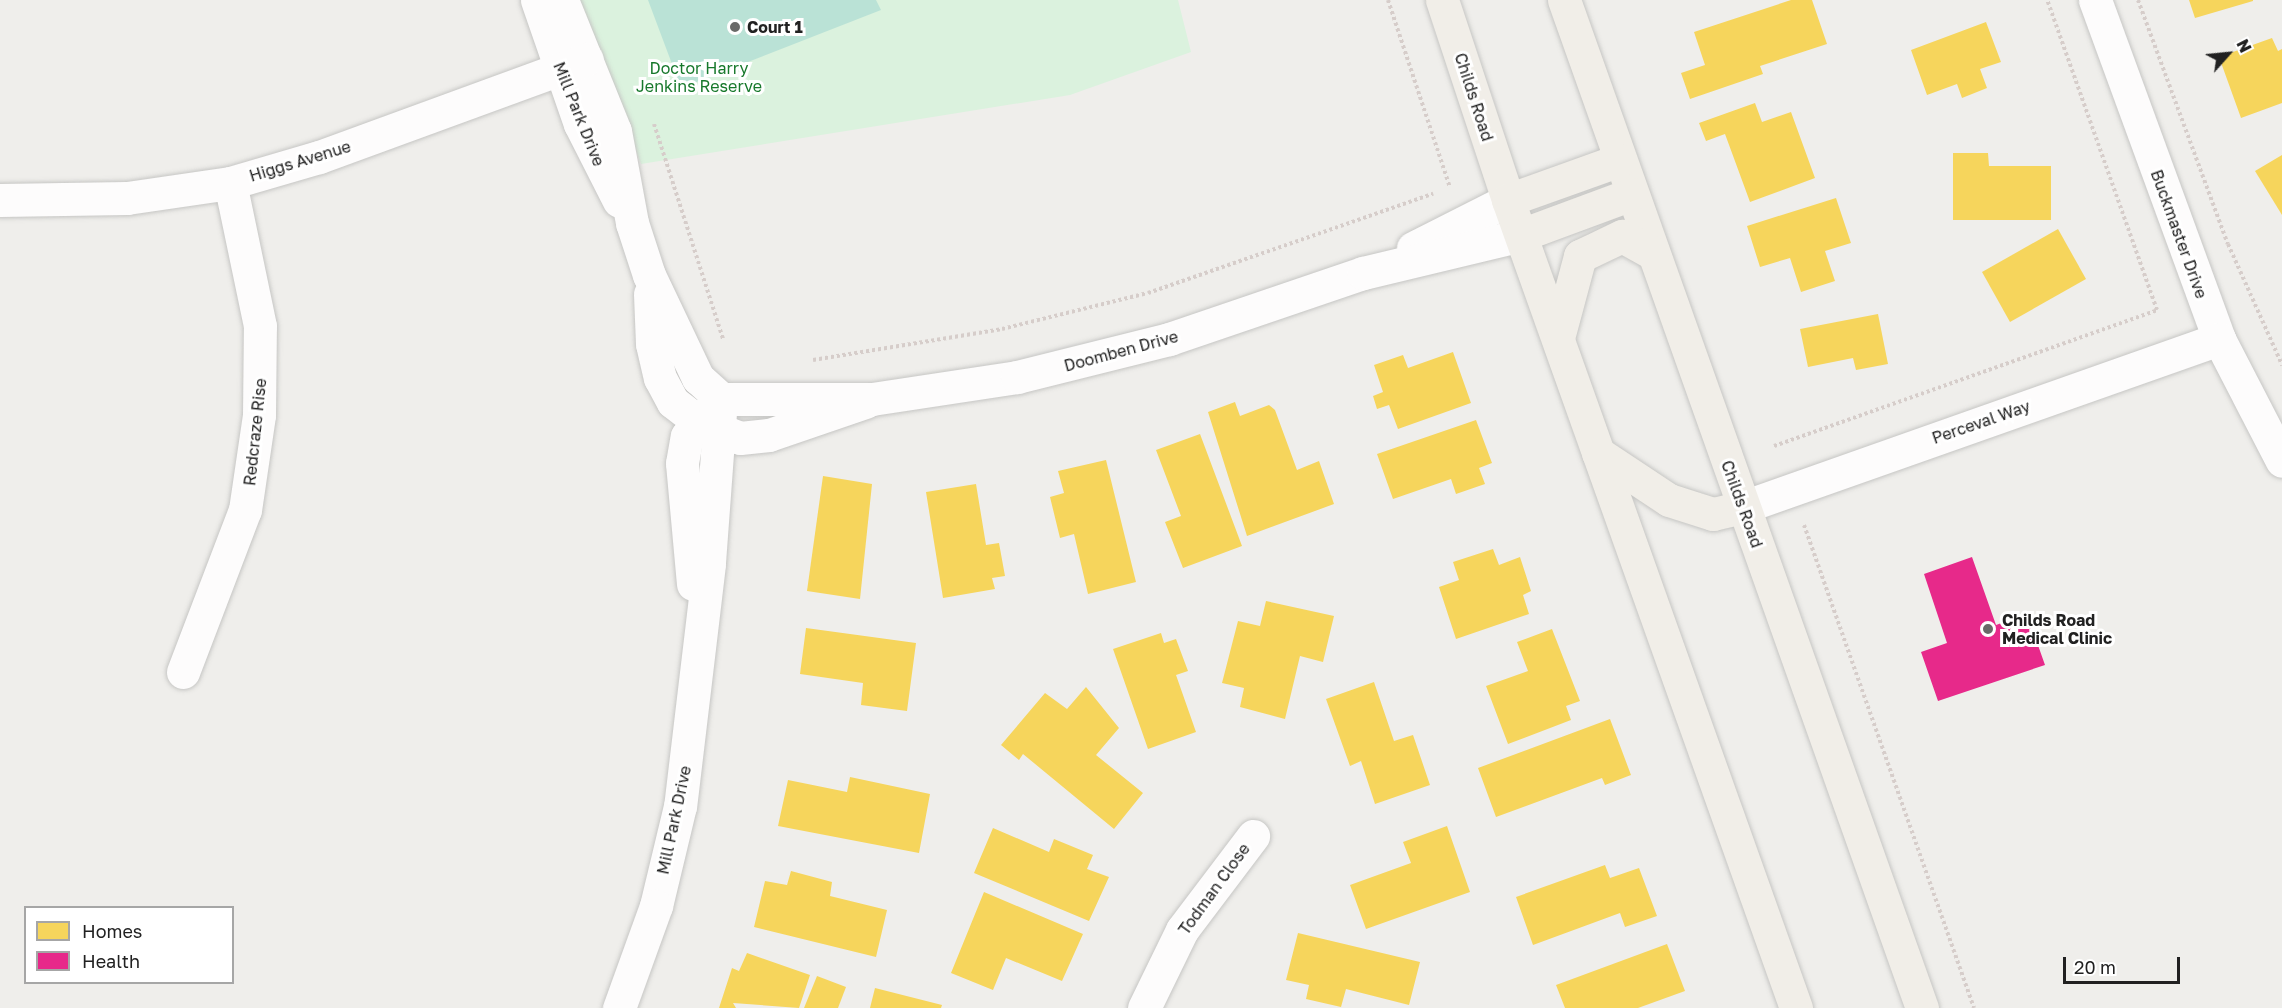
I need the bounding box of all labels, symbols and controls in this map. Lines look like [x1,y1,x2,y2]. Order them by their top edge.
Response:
place label: Court 1 [747,17,803,37]
marker: Court 1 [728,20,742,34]
north arrow [2198,24,2258,84]
text: N [2232,36,2256,56]
street label: Childs Road [1451,51,1497,143]
park label: Doctor Harry Jenkins Reserve [636,58,762,96]
street label: Mill Park Drive [549,59,609,169]
street label: Higgs Avenue [247,136,353,186]
street label: Buckmaster Drive [2147,167,2211,301]
street label: Doomben Drive [1062,327,1180,375]
street label: Redcraze Rise [240,377,270,487]
street label: Perceval Way [1929,396,2033,448]
street label: Childs Road [1717,458,1767,550]
place label: Childs Road Medical Clinic [2002,610,2112,648]
marker: Childs Road Medical Clinic [1979,620,1997,638]
street label: Mill Park Drive [653,764,695,876]
street label: Todman Close [1174,840,1254,938]
legend [24,906,234,984]
text: Homes [82,920,142,942]
scale bar [2066,945,2183,983]
text: Health [82,950,140,972]
text: 20 m [2074,956,2116,978]

